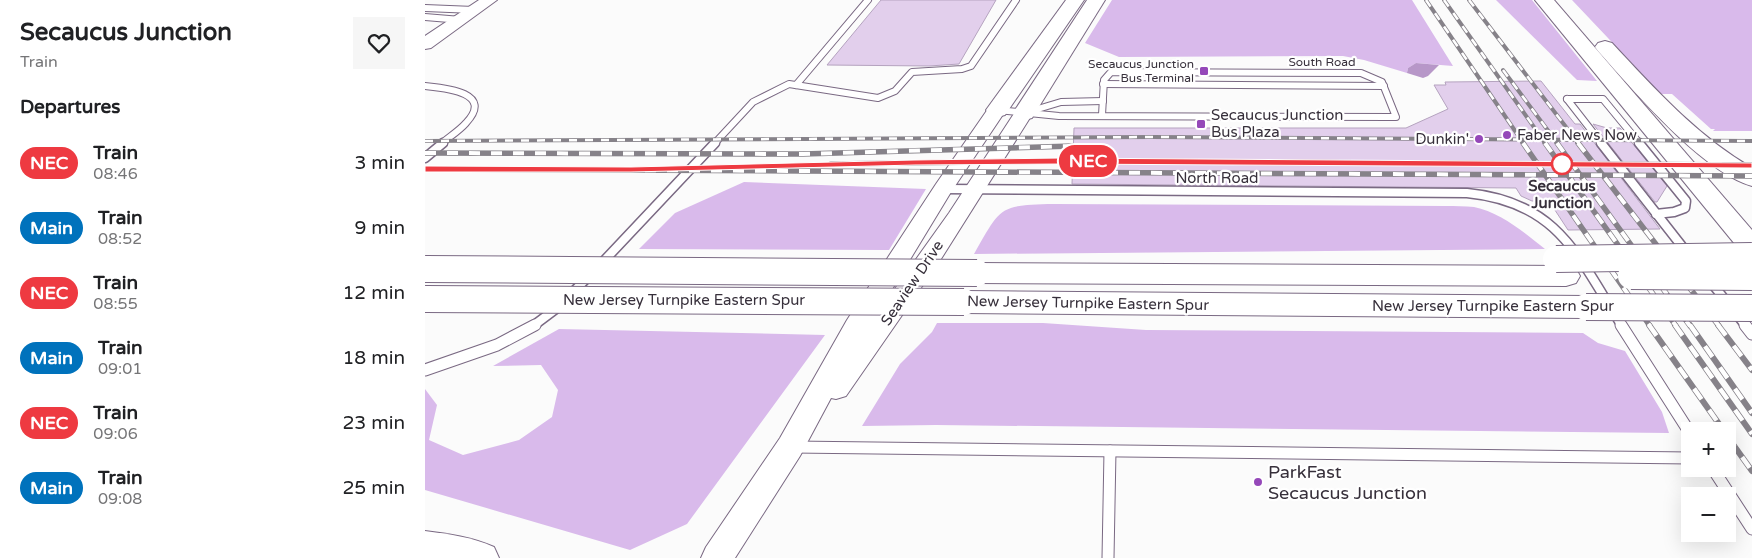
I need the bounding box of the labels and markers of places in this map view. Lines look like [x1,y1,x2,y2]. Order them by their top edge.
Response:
place label: Secaucus Junction Bus Terminal [1088,57,1194,85]
marker: Secaucus Junction Bus Terminal [1198,65,1210,77]
place label: Secaucus Junction Bus Plaza [1211,106,1343,141]
marker: Secaucus Junction Bus Plaza [1195,118,1207,130]
place label: Faber News Now [1517,126,1637,144]
marker: Faber News Now [1501,129,1513,141]
place label: Dunkin' [1415,130,1469,148]
marker: Dunkin' [1473,133,1485,145]
marker: Secaucus Junction [1551,153,1573,175]
place label: Secaucus Junction [1528,177,1596,212]
place label: ParkFast Secaucus Junction [1268,461,1427,504]
marker: ParkFast Secaucus Junction [1252,476,1264,488]

